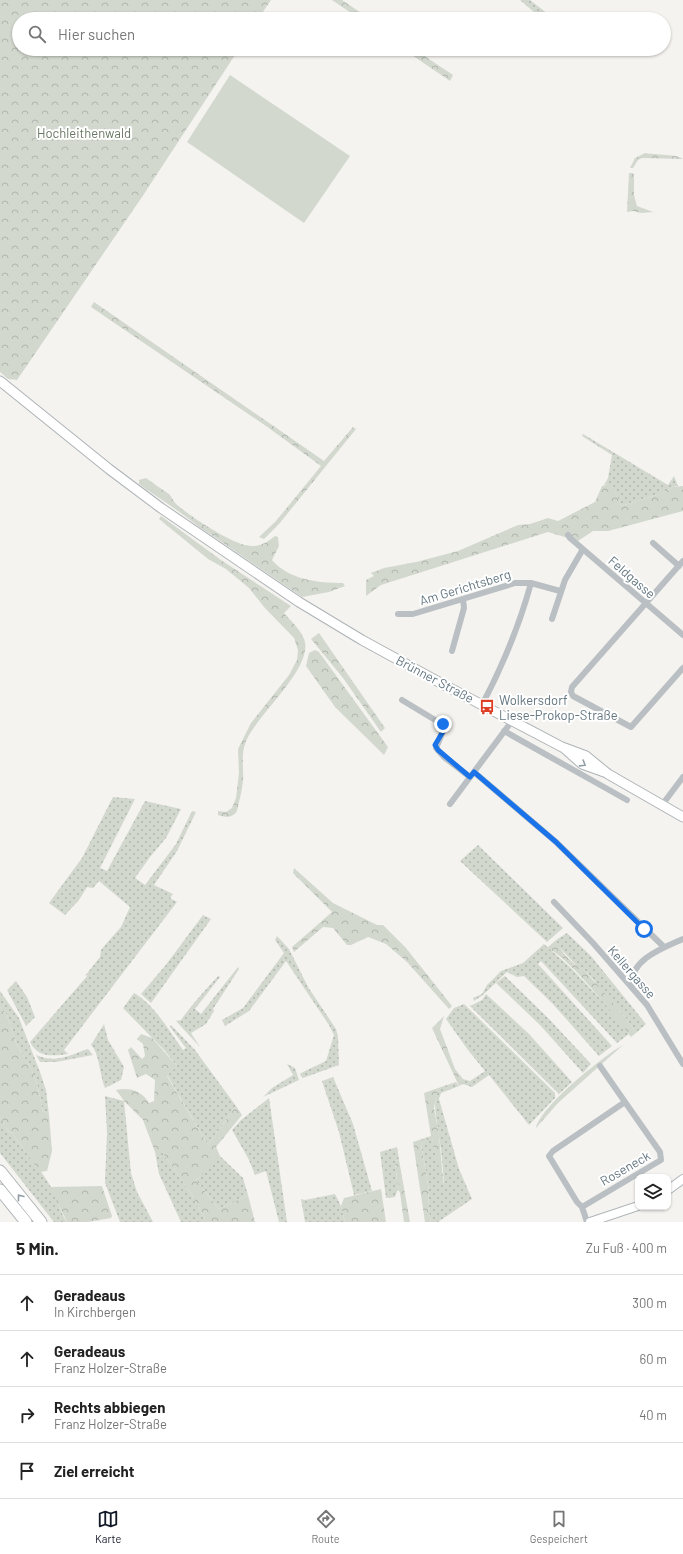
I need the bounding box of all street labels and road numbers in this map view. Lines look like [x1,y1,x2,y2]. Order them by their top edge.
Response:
street label: Feldgasse [605,552,659,602]
street label: Am Gerichtsberg [418,566,513,608]
street label: Brünner Straße [393,652,477,706]
street label: Kellergasse [605,942,659,1002]
street label: Roseneck [597,1147,653,1189]

